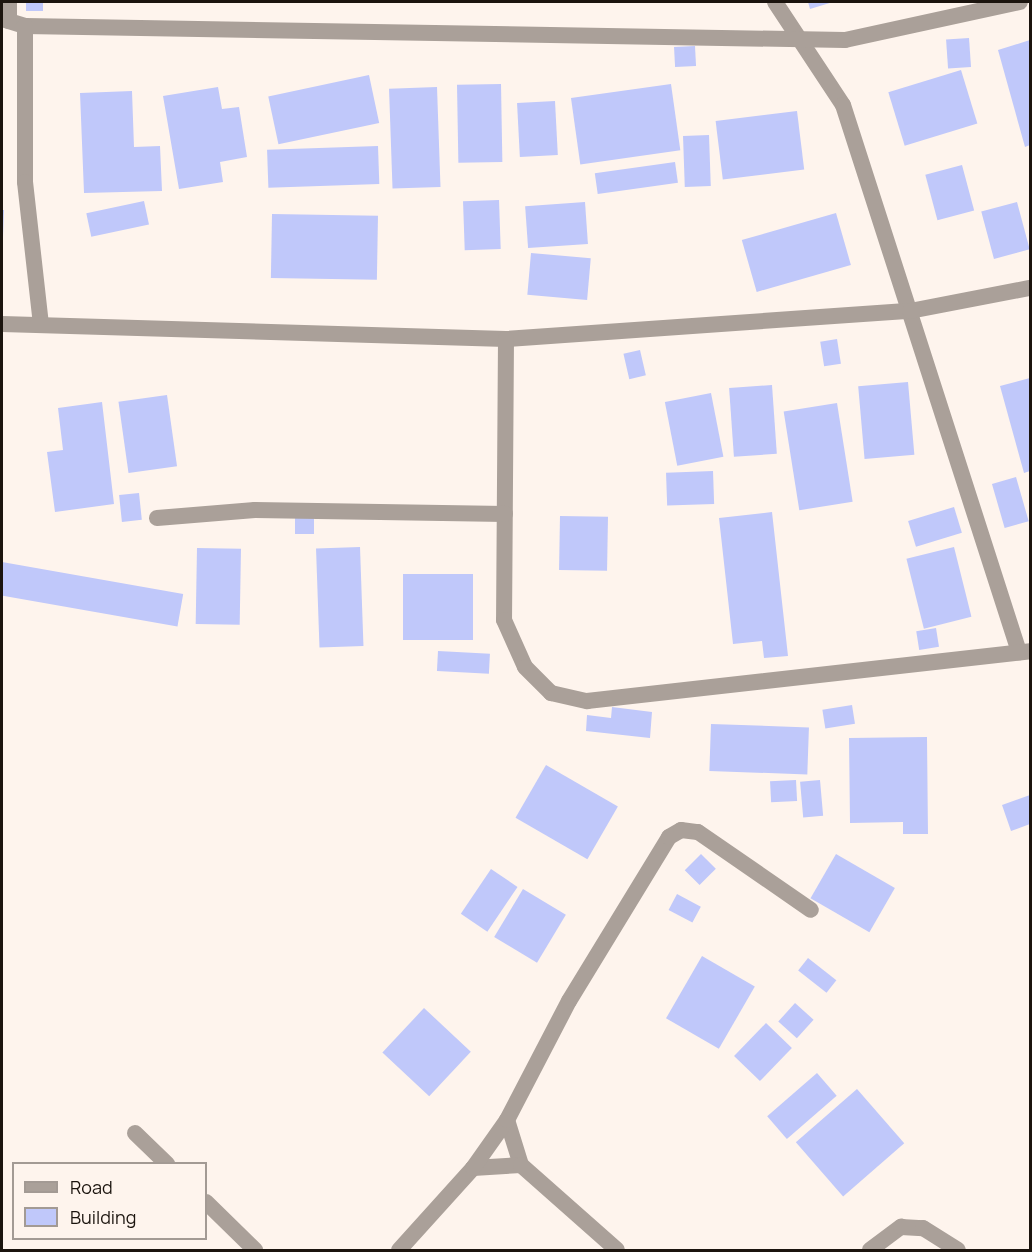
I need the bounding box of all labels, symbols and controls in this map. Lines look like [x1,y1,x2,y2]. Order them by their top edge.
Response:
legend [12,1162,207,1240]
text: Road [70,1175,113,1199]
text: Building [70,1205,136,1229]

